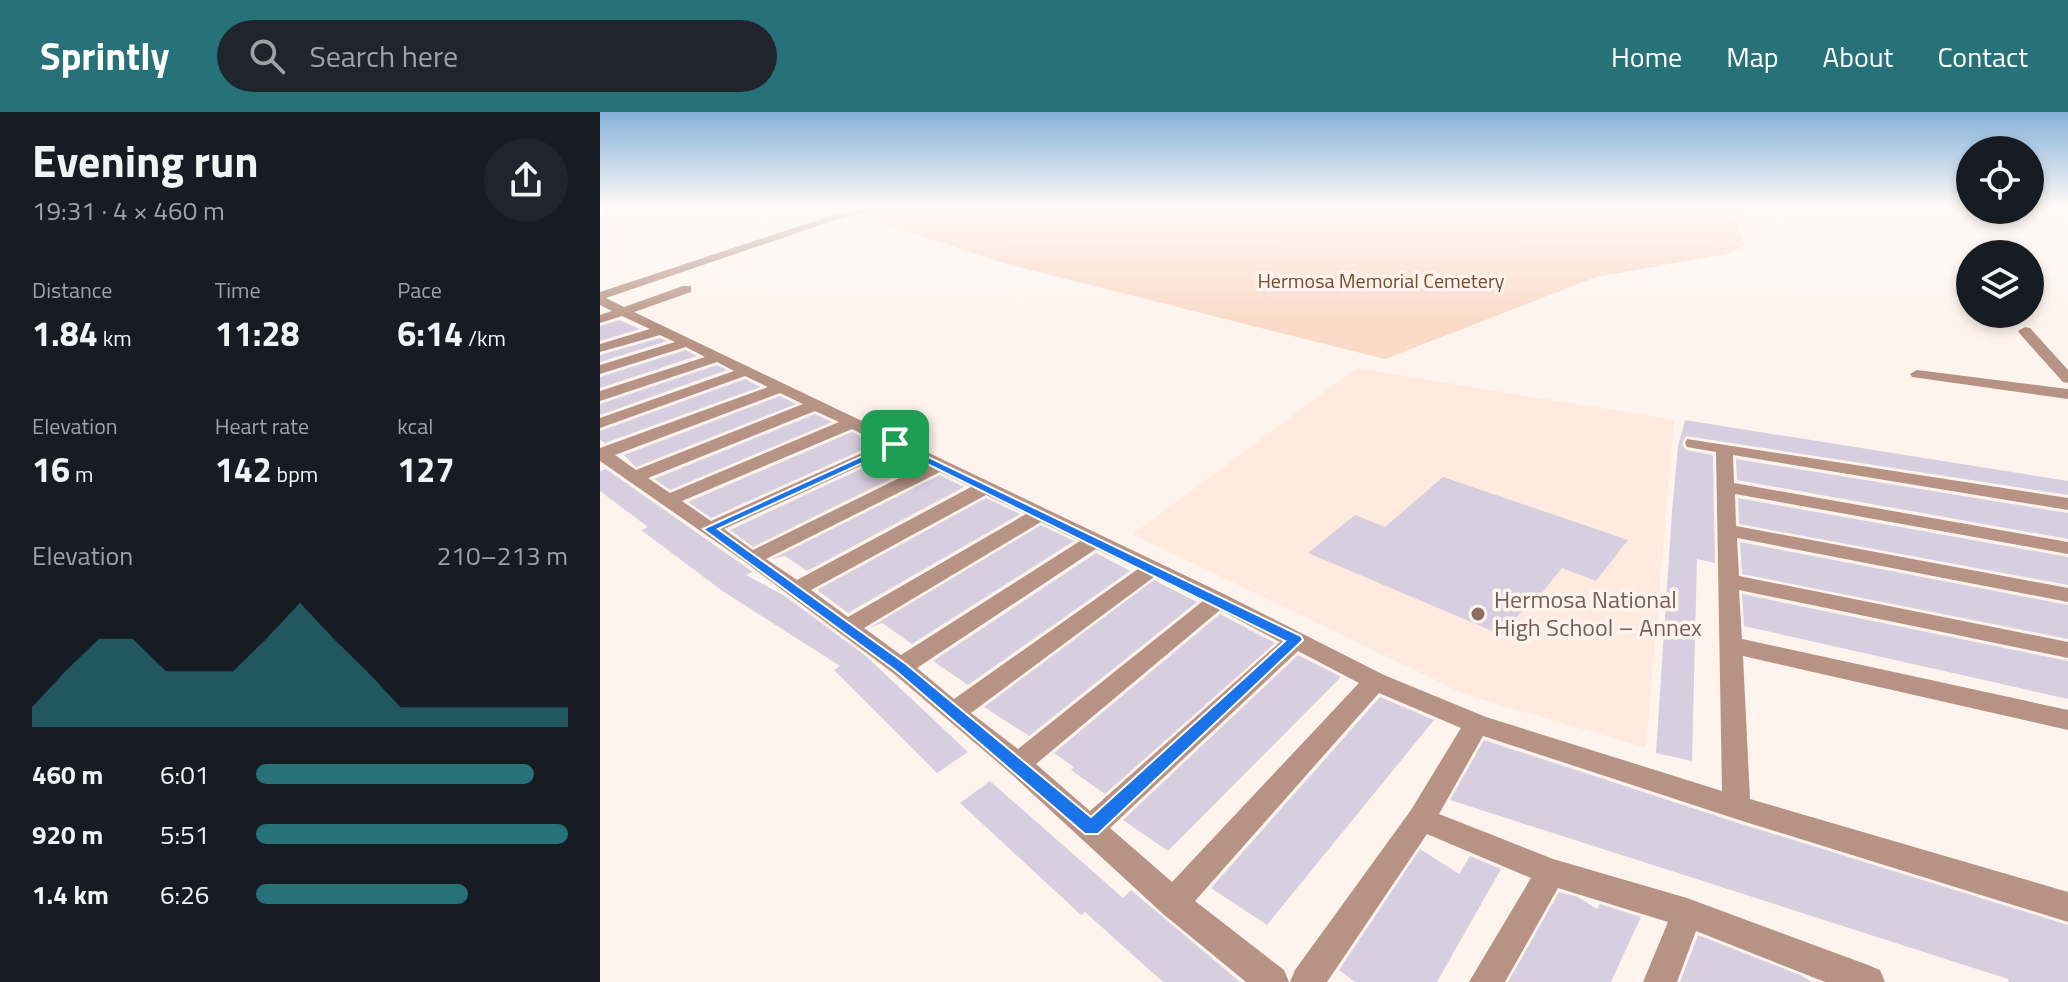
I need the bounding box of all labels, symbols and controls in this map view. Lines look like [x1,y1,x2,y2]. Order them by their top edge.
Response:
search box [217,20,777,92]
text: Sprintly [40,27,169,85]
text: Search here [309,33,458,79]
icon: search [245,34,289,78]
text: Home [1611,35,1682,78]
text: Map [1726,35,1779,78]
text: About [1823,35,1893,78]
text: Contact [1937,35,2028,78]
text: Evening run [32,127,259,194]
map controls [1956,136,2044,328]
button: locate [1956,136,2044,224]
button: share [484,138,568,222]
text: 19:31 · 4 × 460 m [32,191,225,230]
button: layers [1956,240,2044,328]
park label: Hermosa Memorial Cemetery [1257,265,1505,296]
text: Distance [32,273,112,307]
text: Time [215,273,261,307]
text: Pace [397,273,442,307]
text: 1.84 [32,307,98,359]
text: 11:28 [215,307,300,359]
text: 6:14 [397,307,463,359]
text: km [98,321,132,355]
text: /km [463,321,506,355]
text: Elevation [32,409,118,443]
text: Heart rate [215,409,309,443]
text: kcal [397,409,433,443]
pin [861,410,929,478]
icon: arrive [873,422,917,466]
text: 16 [32,443,70,495]
text: 142 [215,443,272,495]
text: 127 [397,443,454,495]
text: m [70,457,93,491]
text: bpm [272,457,318,491]
text: Elevation [32,536,133,575]
text: 210–213 m [437,536,568,575]
place label: Hermosa National High School – Annex [1494,581,1702,645]
marker: Hermosa National High School – Annex [1469,605,1487,623]
text: 460 m [32,755,103,794]
text: 6:01 [160,755,209,794]
text: 920 m [32,815,103,854]
text: 5:51 [160,815,209,854]
text: 1.4 km [32,875,109,914]
text: 6:26 [160,875,209,914]

